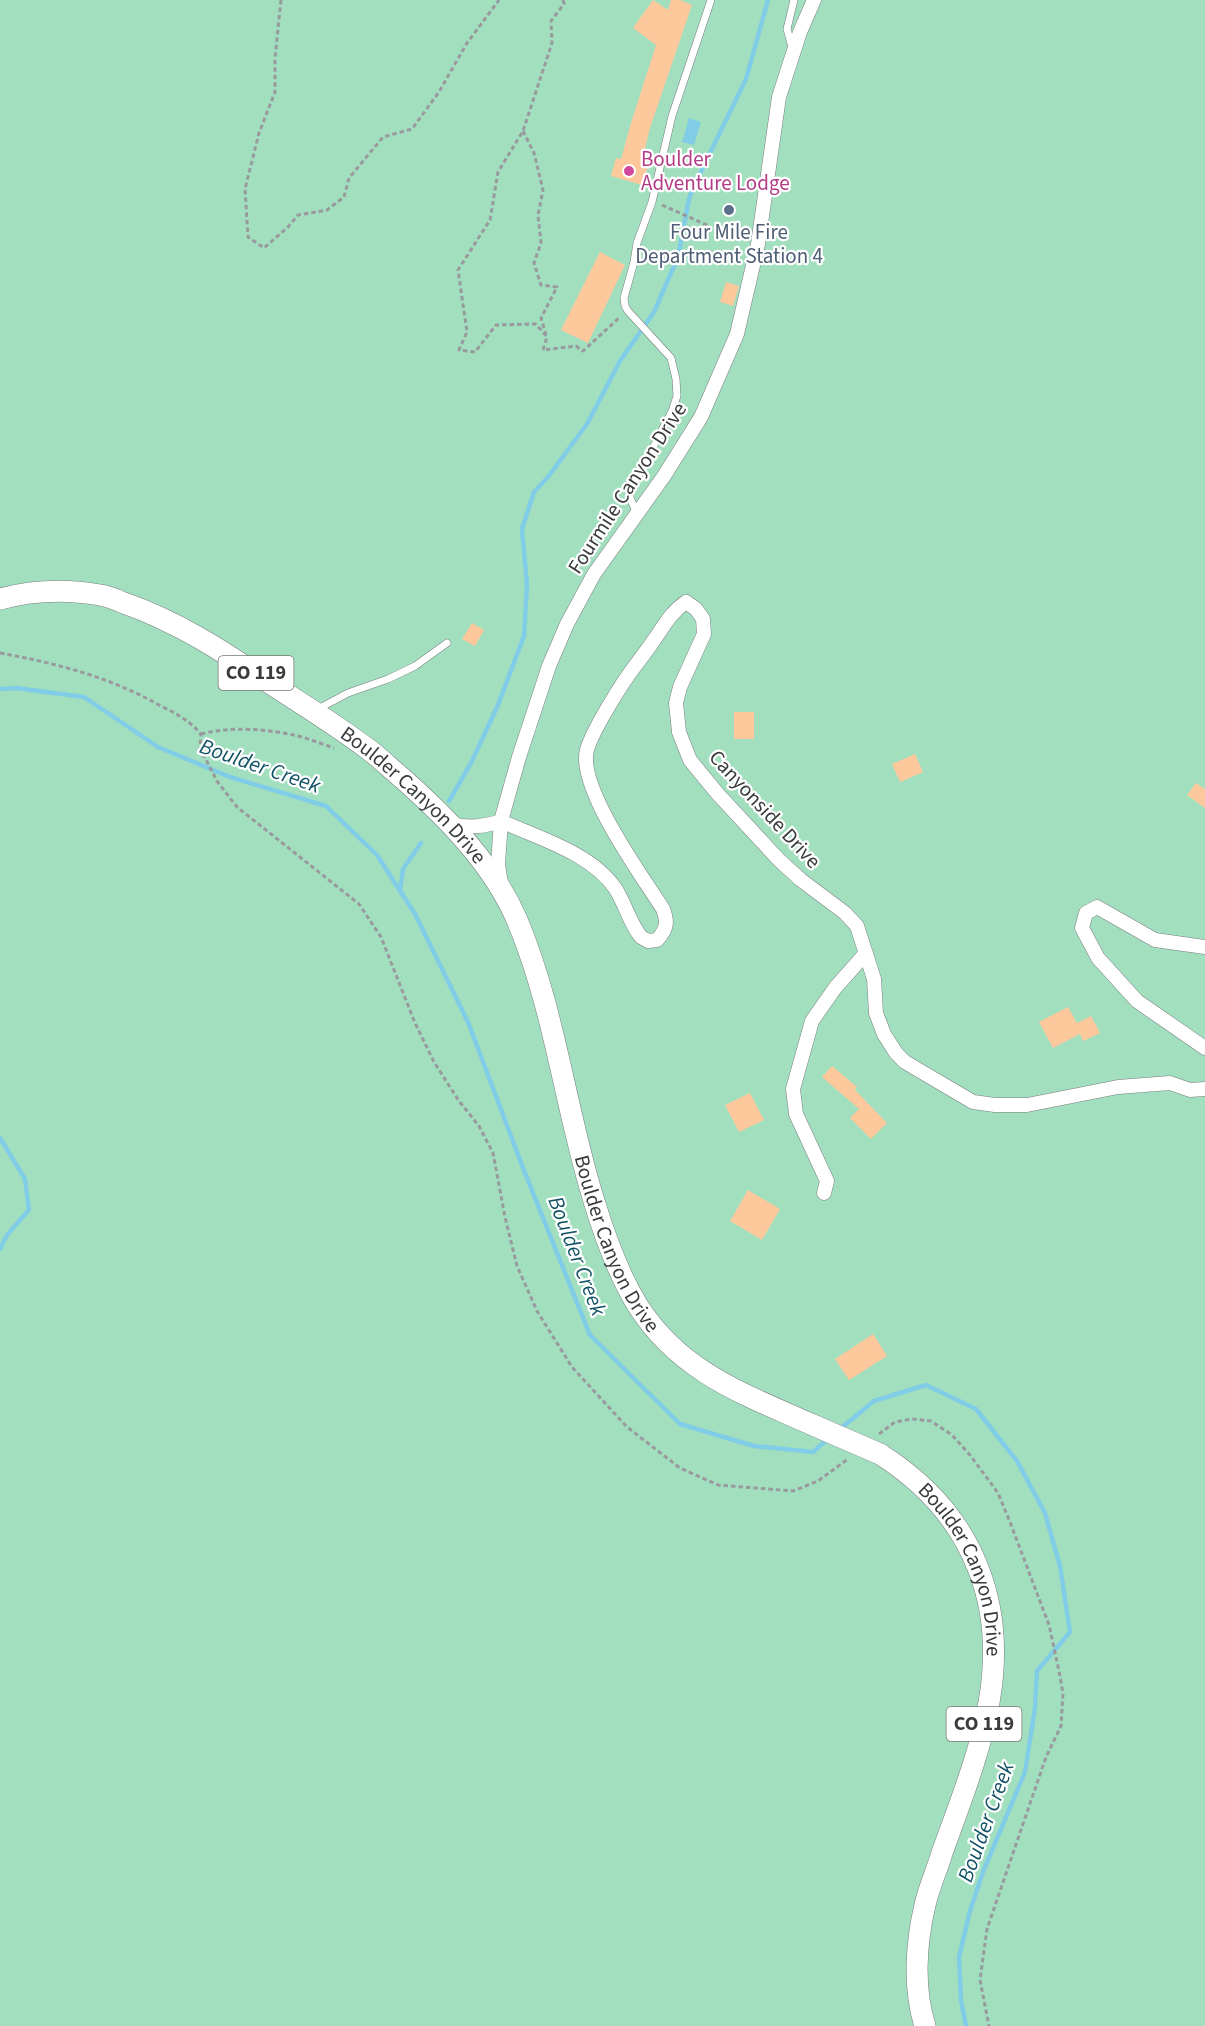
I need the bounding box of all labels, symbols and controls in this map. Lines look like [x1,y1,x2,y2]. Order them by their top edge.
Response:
place label: Boulder Adventure Lodge [641,144,790,198]
marker: Boulder Adventure Lodge [622,164,636,178]
marker: Four Mile Fire Department Station 4 [722,203,736,217]
place label: Four Mile Fire Department Station 4 [635,217,823,271]
street label: Fourmile Canyon Drive [560,396,694,580]
road number: CO 119 [218,656,294,690]
street label: Boulder Canyon Drive [334,719,494,870]
water label: Boulder Creek [195,730,325,802]
street label: Canyonside Drive [702,743,828,875]
street label: Boulder Canyon Drive [567,1152,667,1339]
water label: Boulder Creek [539,1191,615,1321]
street label: Boulder Canyon Drive [911,1475,1009,1656]
road number: CO 119 [946,1707,1022,1741]
water label: Boulder Creek [949,1757,1023,1887]

